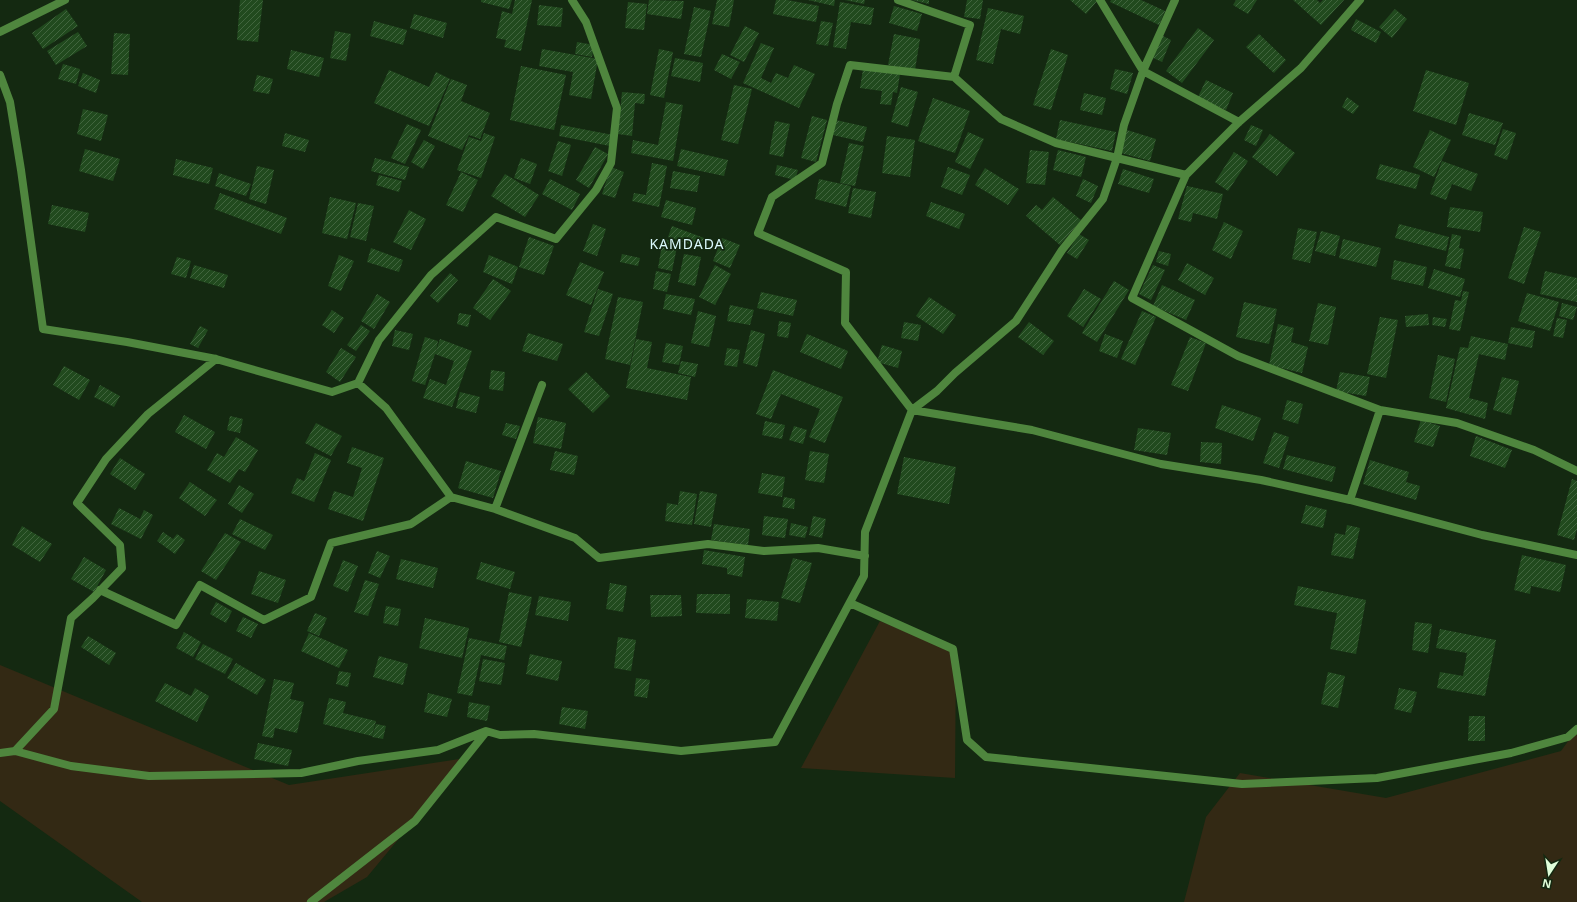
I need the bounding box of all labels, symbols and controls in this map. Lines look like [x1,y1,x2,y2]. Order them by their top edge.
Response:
district label: KAMDADA [649,234,725,253]
north arrow [1529,854,1569,894]
text: N [1541,876,1553,893]

